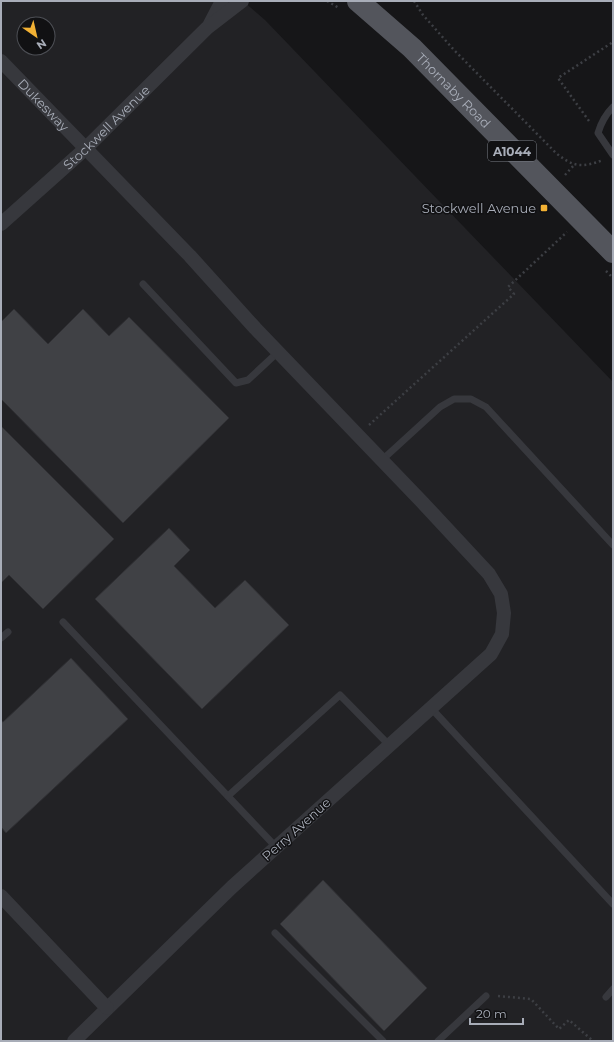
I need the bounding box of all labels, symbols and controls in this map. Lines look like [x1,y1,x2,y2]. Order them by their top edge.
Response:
north arrow [16,16,56,56]
text: N [34,36,49,53]
street label: Thornaby Road [413,49,494,131]
street label: Dukesway [14,75,73,135]
street label: Stockwell Avenue [60,82,153,173]
road number: A1044 [488,141,536,161]
place label: Stockwell Avenue [422,200,536,216]
marker: Stockwell Avenue [539,203,549,213]
street label: Perry Avenue [258,794,334,864]
scale bar [470,1000,523,1026]
text: 20 m [476,1006,507,1021]

